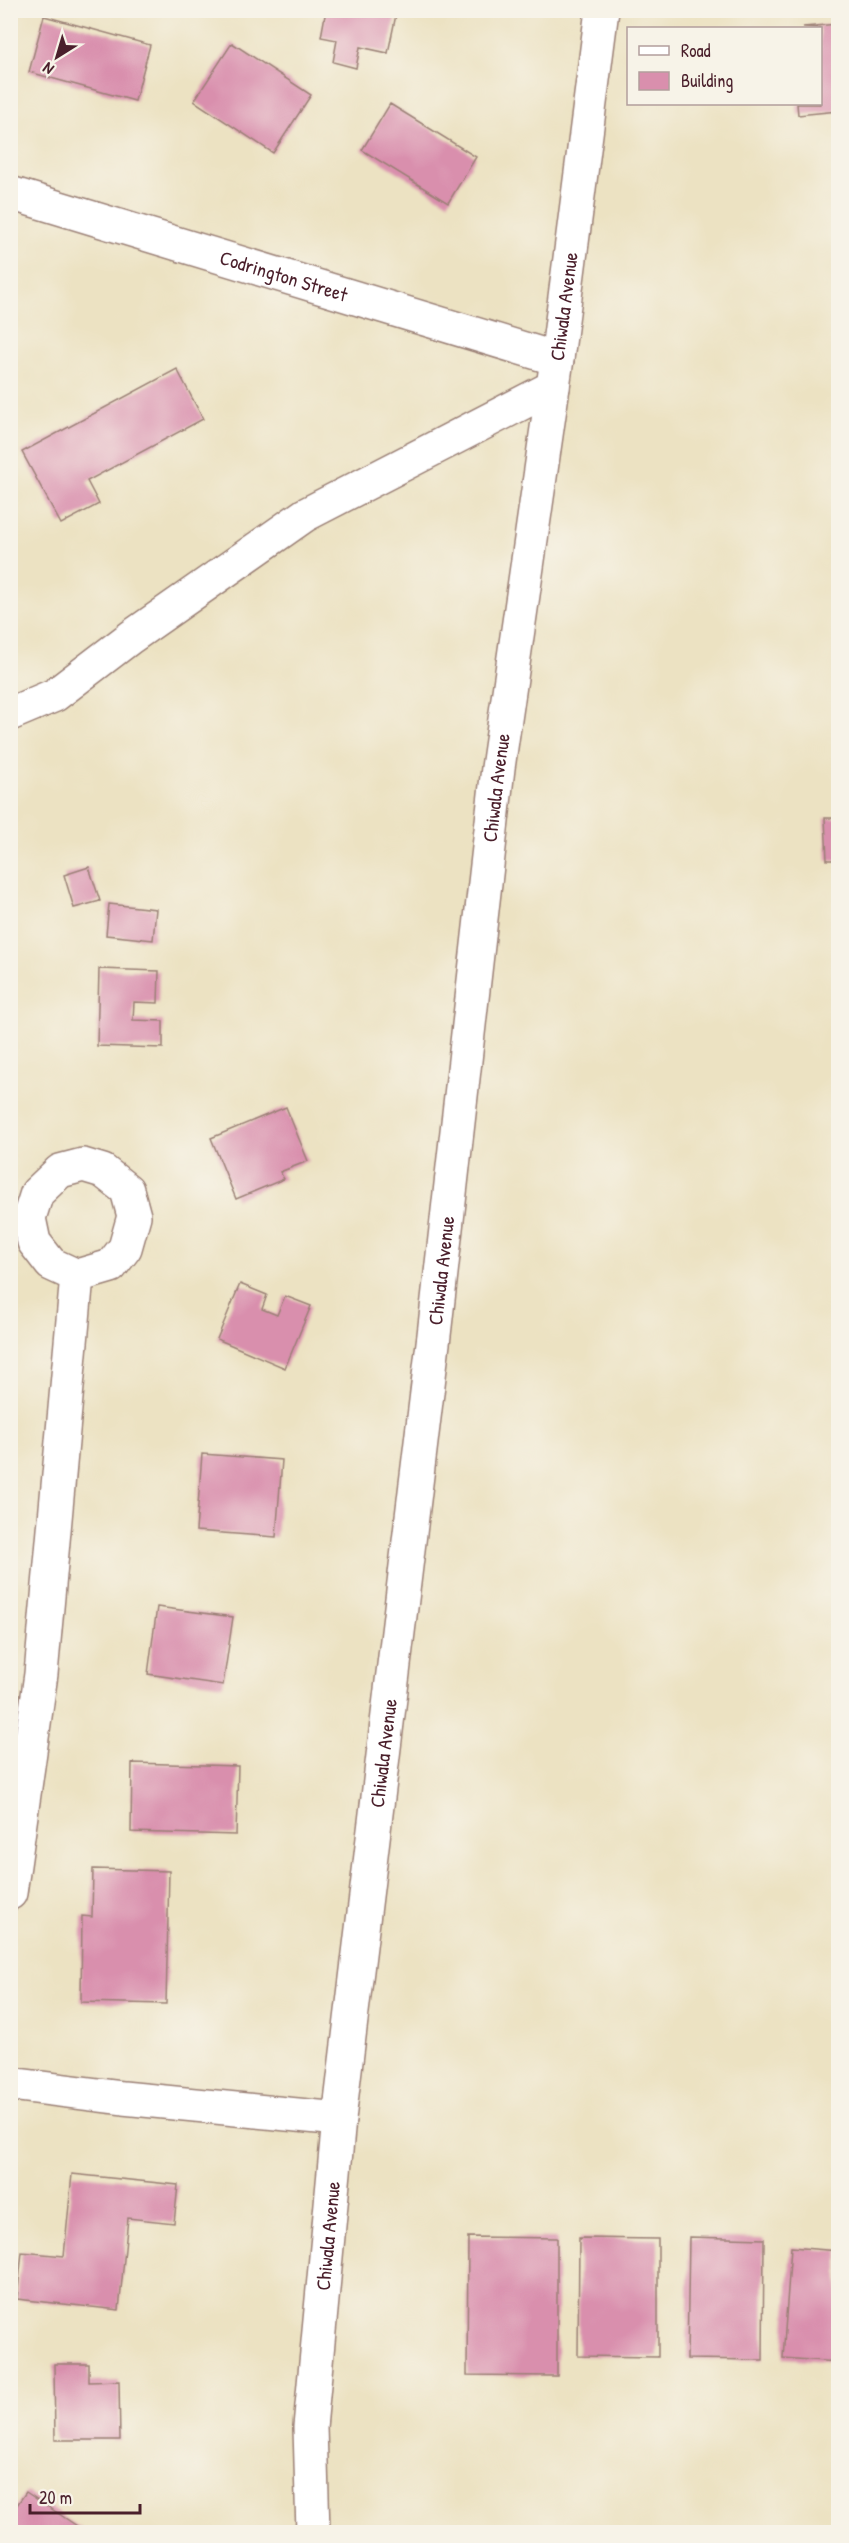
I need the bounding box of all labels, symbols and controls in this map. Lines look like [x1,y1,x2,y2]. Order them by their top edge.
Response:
north arrow [27,27,87,87]
legend [627,27,822,105]
text: Road [681,38,711,63]
text: N [38,57,58,80]
text: Building [681,68,733,93]
street label: Codrington Street [217,243,352,308]
street label: Chiwala Avenue [543,250,584,362]
street label: Chiwala Avenue [476,731,516,843]
street label: Chiwala Avenue [421,1215,460,1326]
street label: Chiwala Avenue [363,1697,403,1809]
street label: Chiwala Avenue [309,2180,346,2292]
scale bar [30,2477,140,2515]
text: 20 m [39,2485,72,2510]

